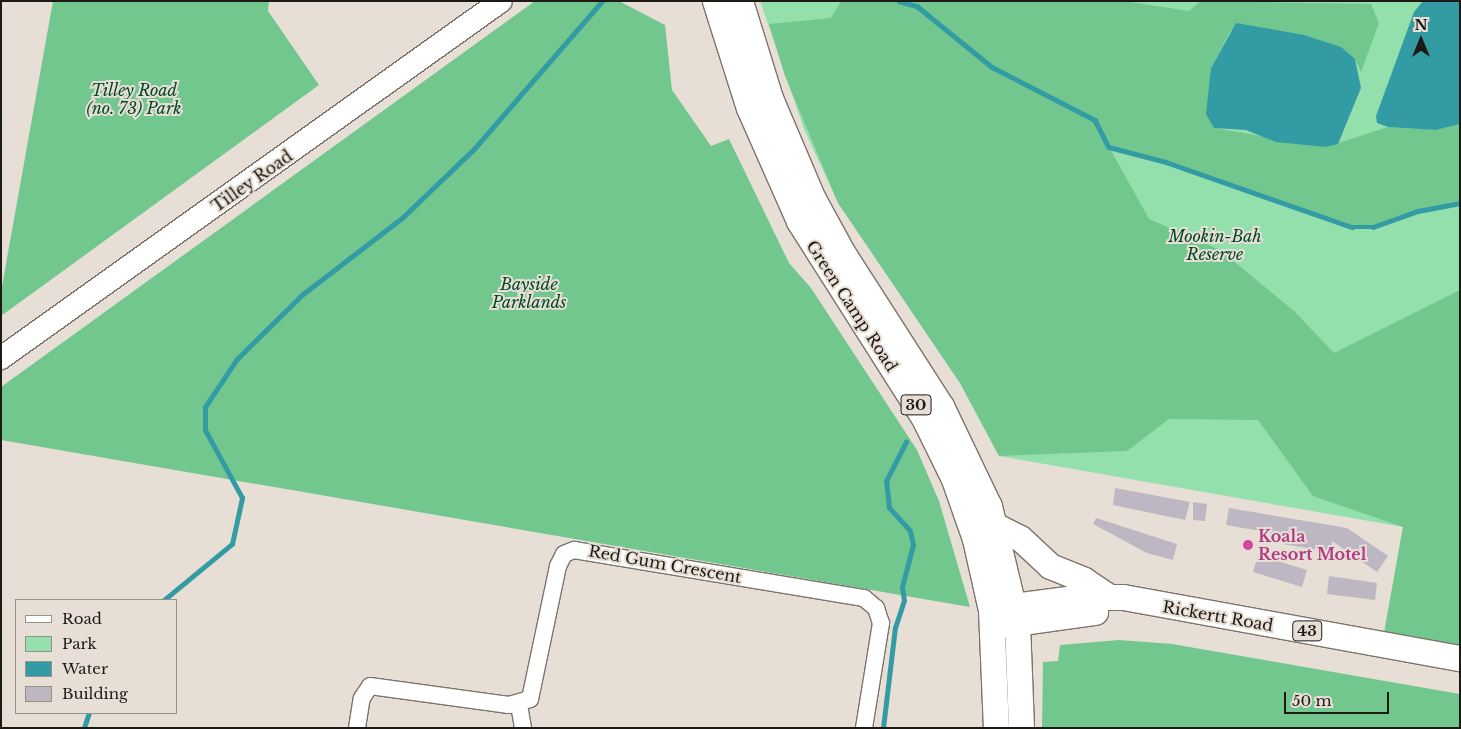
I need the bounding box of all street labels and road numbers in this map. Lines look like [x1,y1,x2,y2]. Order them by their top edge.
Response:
street label: Tilley Road [208,146,296,216]
street label: Green Camp Road [802,237,902,375]
road number: 30 [900,392,932,418]
street label: Red Gum Crescent [587,541,743,587]
street label: Rickertt Road [1161,597,1275,635]
road number: 43 [1292,618,1322,644]

